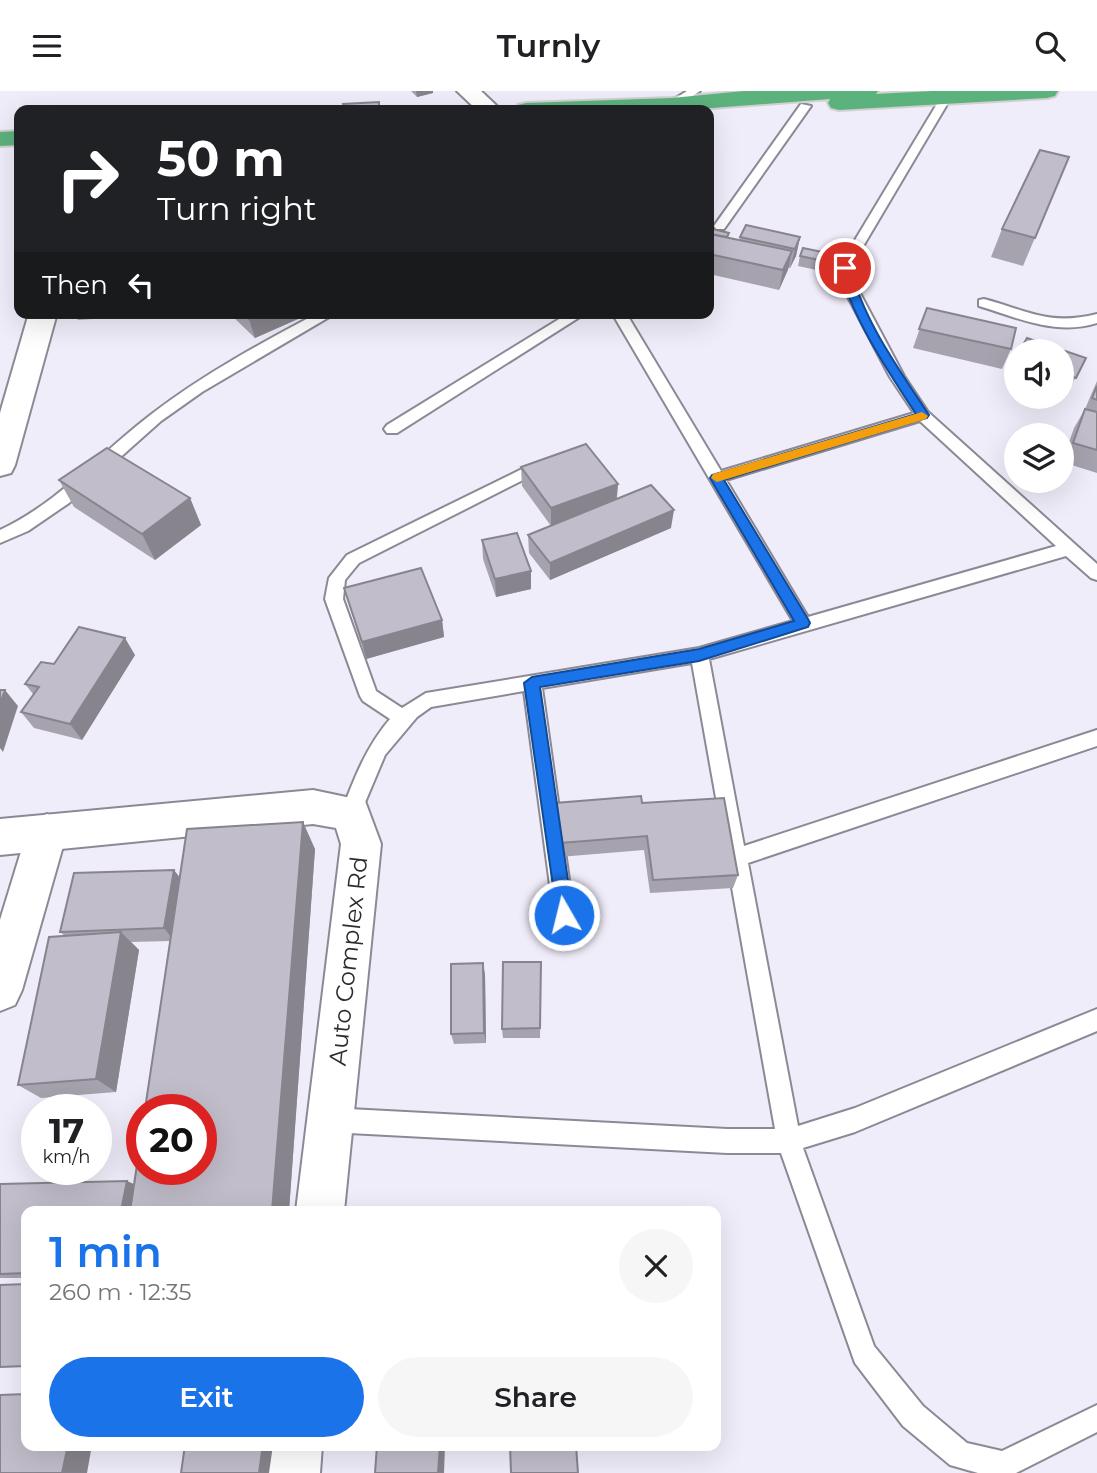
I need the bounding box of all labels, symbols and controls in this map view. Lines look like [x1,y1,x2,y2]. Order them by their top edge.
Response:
text: Turnly [497,26,600,65]
icon: menu [28,27,66,65]
icon: search [1031,27,1069,65]
text: 50 m [157,129,285,188]
icon: right [42,133,133,224]
text: Turn right [157,189,317,228]
pin [815,238,875,298]
icon: arrive [826,249,864,287]
icon: left [122,266,160,304]
text: Then [42,269,108,301]
map controls [1004,339,1074,493]
button: sound [1004,339,1074,409]
button: layers [1004,423,1074,493]
street label: Auto Complex Rd [323,855,373,1067]
position arrow [527,878,601,952]
speed limit sign: 20 [126,1094,217,1185]
text: 17 [49,1109,84,1152]
text: km/h [42,1146,91,1168]
text: 1 min [49,1226,162,1278]
button: close [619,1229,693,1303]
text: 260 m · 12:35 [49,1278,192,1306]
button: Exit [49,1357,364,1437]
button: Share [378,1357,693,1437]

